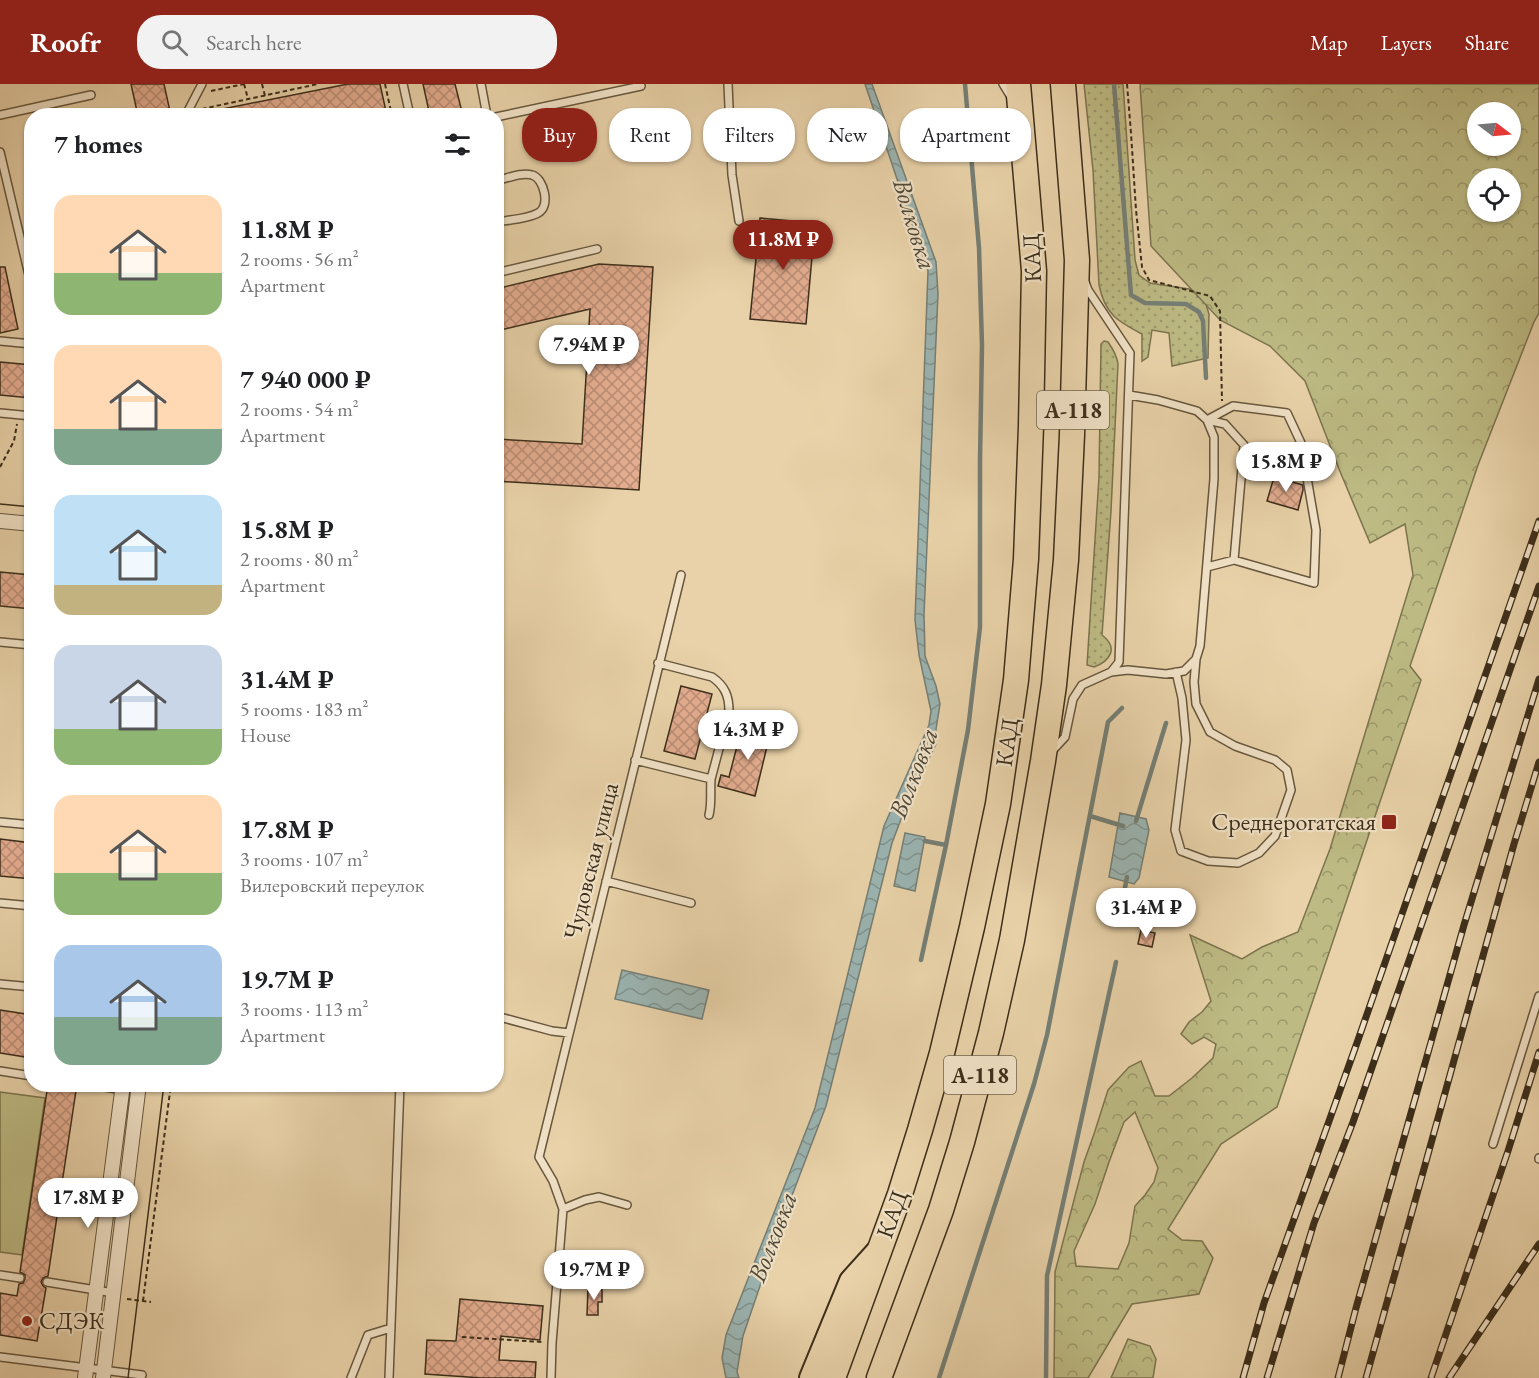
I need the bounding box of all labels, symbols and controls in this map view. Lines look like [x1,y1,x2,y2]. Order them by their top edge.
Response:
search box [137,15,557,69]
text: Roofr [30,24,101,60]
icon: search [158,26,191,59]
text: Search here [206,28,302,57]
text: Map [1310,29,1348,56]
text: Layers [1381,29,1432,56]
text: Share [1465,29,1509,56]
north arrow [1467,102,1521,156]
map controls [1467,102,1521,222]
chip: Buy [522,108,597,162]
chip: Rent [609,108,691,162]
chip: Filters [703,108,795,162]
chip: New [807,108,888,162]
chip: Apartment [900,108,1031,162]
text: 7 homes [54,127,143,161]
icon: filters [441,128,474,161]
button: locate [1467,168,1521,222]
water label: Волковка [885,173,945,274]
text: 11.8M ₽ [240,212,334,246]
icon: home [102,219,174,291]
pin: 11.8M ₽ [728,220,838,271]
text: 11.8M ₽ [747,226,819,252]
street label: КАД [1015,233,1048,284]
text: 2 rooms · 56 m² [240,246,359,272]
text: Apartment [240,272,325,298]
pin: 7.94M ₽ [534,325,644,376]
text: 7.94M ₽ [553,331,625,357]
text: 7 940 000 ₽ [240,362,371,396]
icon: home [102,369,174,441]
road number: А-118 [1037,391,1109,429]
text: 2 rooms · 54 m² [240,396,359,422]
text: Apartment [240,422,325,448]
pin: 15.8M ₽ [1231,442,1341,493]
text: 15.8M ₽ [1250,448,1322,474]
text: 15.8M ₽ [240,512,334,546]
icon: home [102,519,174,591]
text: 2 rooms · 80 m² [240,546,359,572]
text: Apartment [240,572,325,598]
text: 31.4M ₽ [240,662,334,696]
icon: home [102,669,174,741]
text: 5 rooms · 183 m² [240,696,368,722]
pin: 14.3M ₽ [693,710,803,761]
street label: КАД [988,715,1025,769]
text: 14.3M ₽ [712,716,784,742]
text: House [240,722,291,748]
water label: Волковка [880,723,946,824]
street label: Чудовская улица [556,779,625,943]
place label: Среднерогатская [1211,806,1376,837]
text: 17.8M ₽ [240,812,334,846]
marker: Среднерогатская [1380,813,1398,831]
icon: home [102,819,174,891]
text: 3 rooms · 107 m² [240,846,368,872]
text: Вилеровский переулок [240,872,424,898]
pin: 31.4M ₽ [1091,888,1201,939]
text: 31.4M ₽ [1110,894,1182,920]
text: 19.7M ₽ [240,962,334,996]
icon: home [102,969,174,1041]
text: 3 rooms · 113 m² [240,996,368,1022]
text: Apartment [240,1022,325,1048]
road number: А-118 [944,1056,1016,1094]
pin: 17.8M ₽ [33,1178,143,1229]
text: 17.8M ₽ [52,1184,124,1210]
street label: КАД [869,1185,915,1242]
water label: Волковка [739,1187,805,1288]
pin: 19.7M ₽ [539,1250,649,1301]
text: 19.7M ₽ [558,1256,630,1282]
place label: СДЭК [39,1305,105,1336]
marker: СДЭК [20,1314,34,1328]

